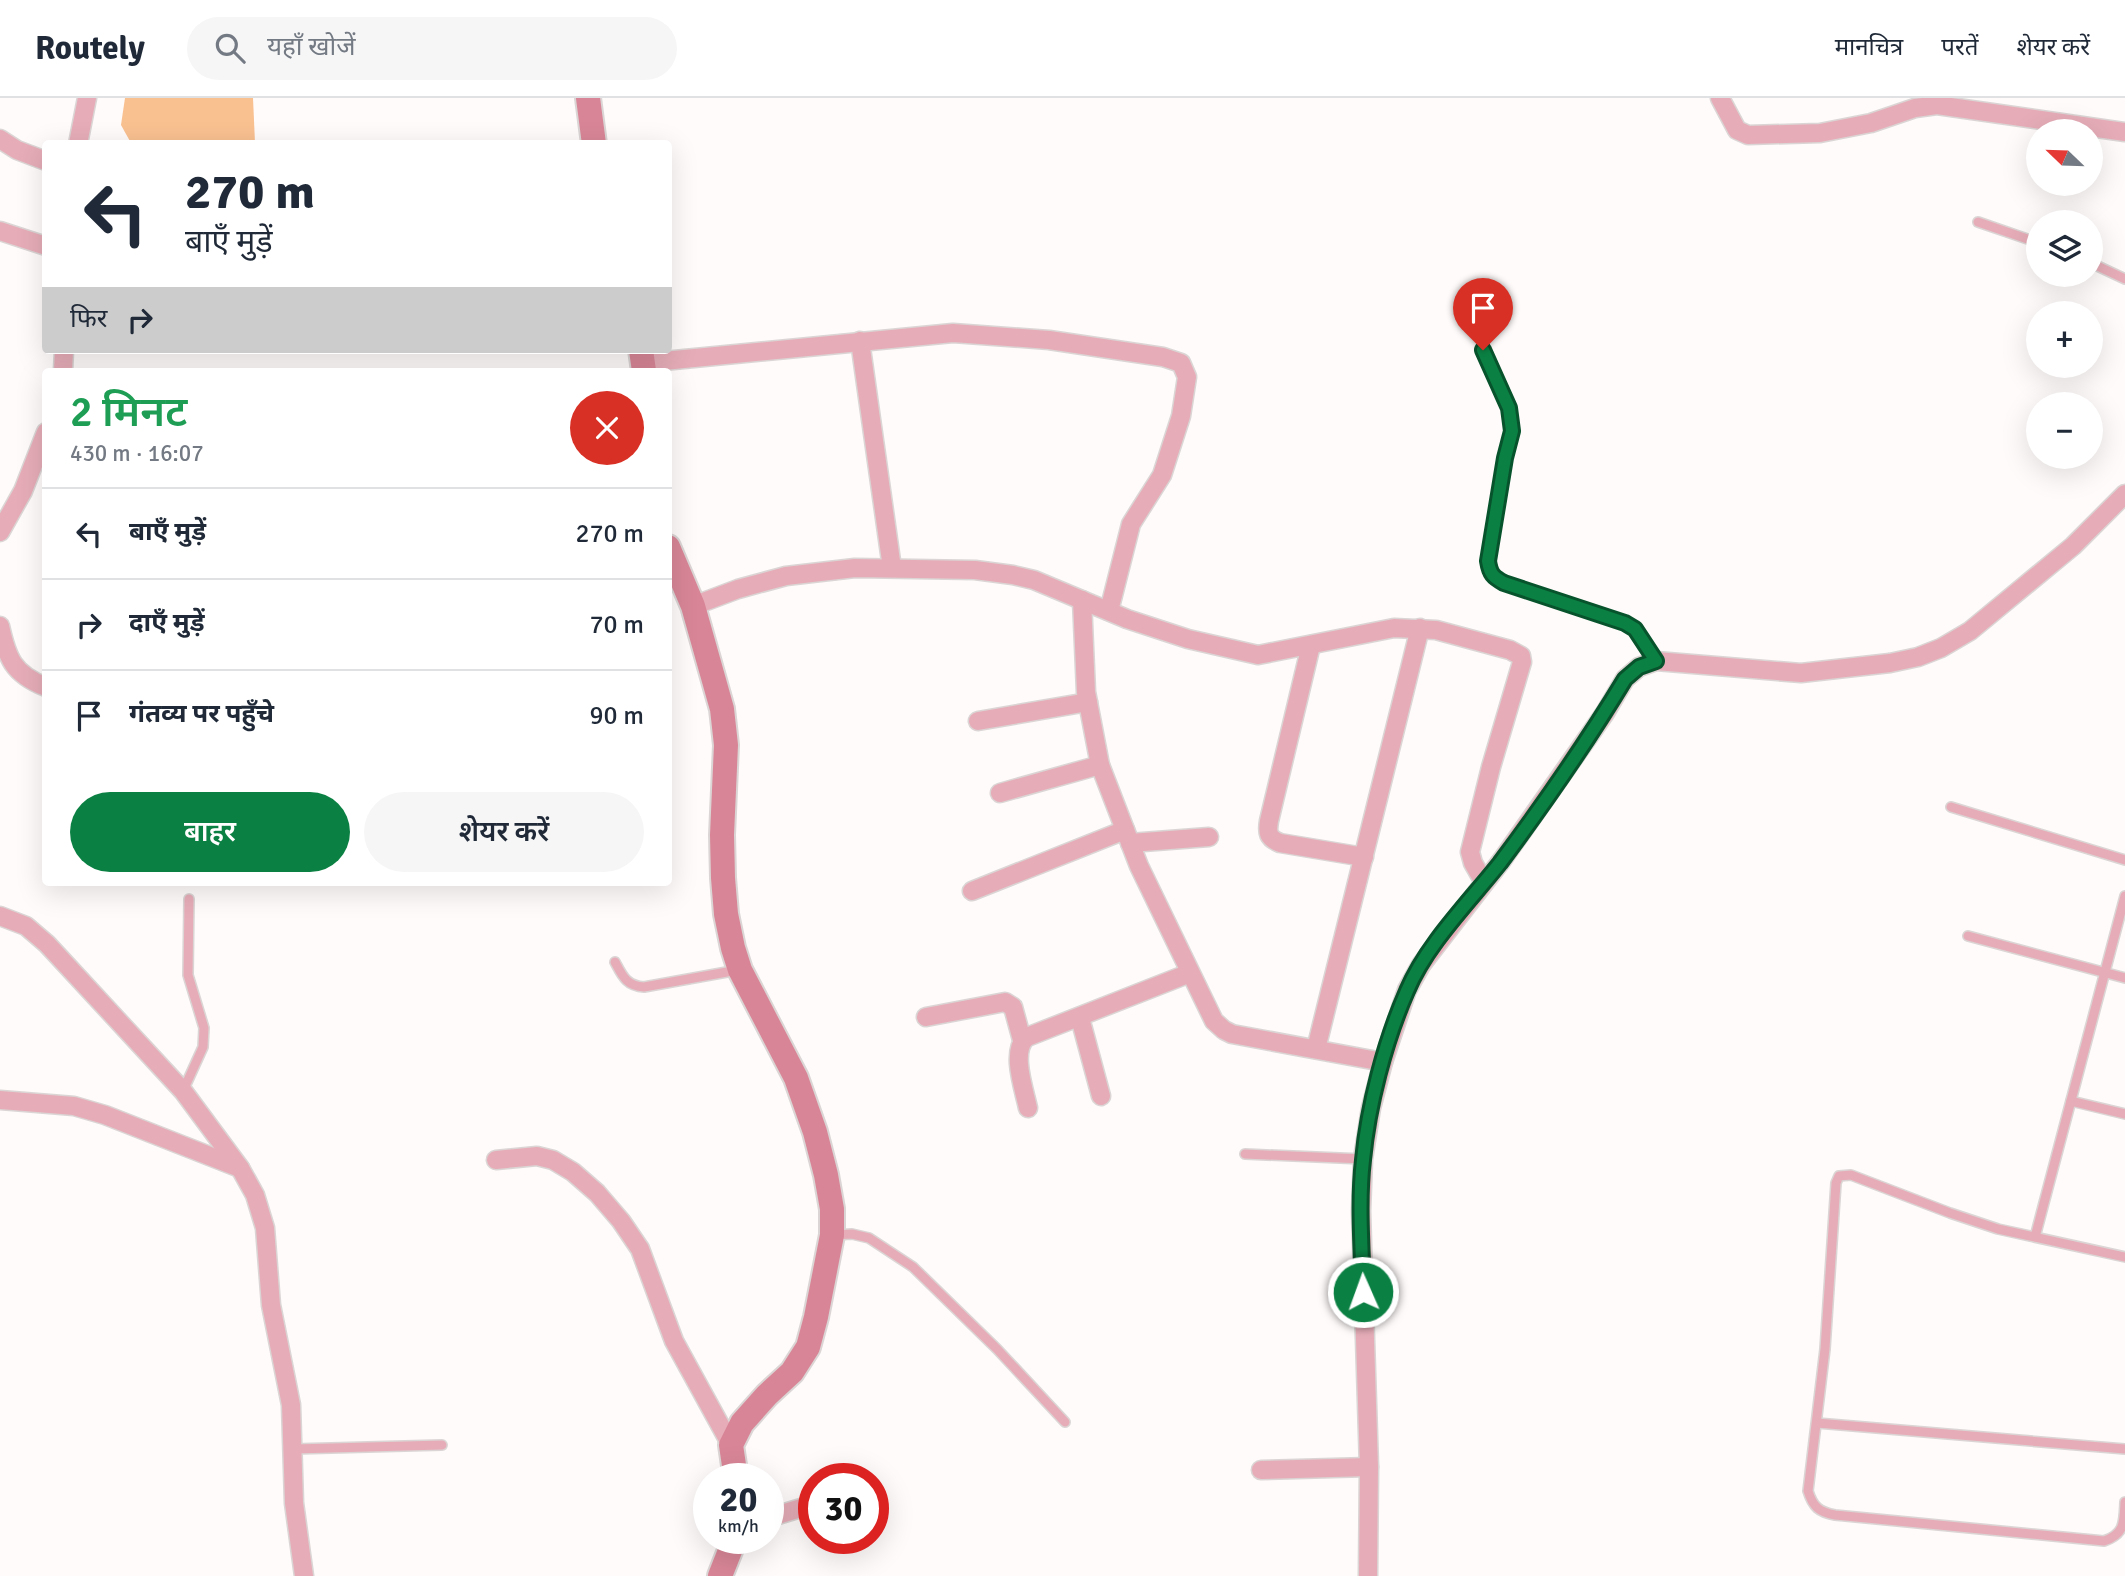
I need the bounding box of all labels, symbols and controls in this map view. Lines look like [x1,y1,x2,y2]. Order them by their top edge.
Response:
search box [187,17,677,80]
text: Routely [35,28,145,69]
icon: search [211,29,249,67]
text: यहाँ खोजें [267,31,356,63]
text: मानचित्र [1835,32,1903,62]
text: परतें [1941,32,1978,62]
text: शेयर करें [2016,32,2090,62]
north arrow [2026,119,2104,196]
map controls [2026,119,2103,469]
text: 270 m [185,162,315,222]
icon: left [70,168,161,259]
button: layers [2026,210,2103,287]
text: बाएँ मुड़ें [185,222,273,261]
pin [1453,278,1513,350]
icon: arrive [1464,289,1502,327]
icon: right [121,301,159,339]
button: + [2026,301,2103,378]
text: फिर [70,303,107,335]
text: 2 मिनट [70,387,187,438]
button: close [570,391,644,465]
button: − [2026,392,2103,469]
text: 430 m · 16:07 [70,439,204,468]
icon: left [70,515,108,553]
text: बाएँ मुड़ें [129,516,206,548]
text: 270 m [575,518,644,550]
icon: right [70,606,108,644]
text: दाएँ मुड़ें [129,607,205,639]
text: 70 m [589,609,644,641]
icon: arrive [70,697,108,735]
text: गंतव्य पर पहुँचे [129,698,274,730]
text: 90 m [589,700,644,732]
button: बाहर [70,792,350,872]
button: शेयर करें [364,792,644,872]
position arrow [1326,1255,1400,1329]
speed limit sign: 30 [798,1463,889,1554]
text: 20 [720,1478,757,1521]
text: km/h [718,1515,759,1537]

